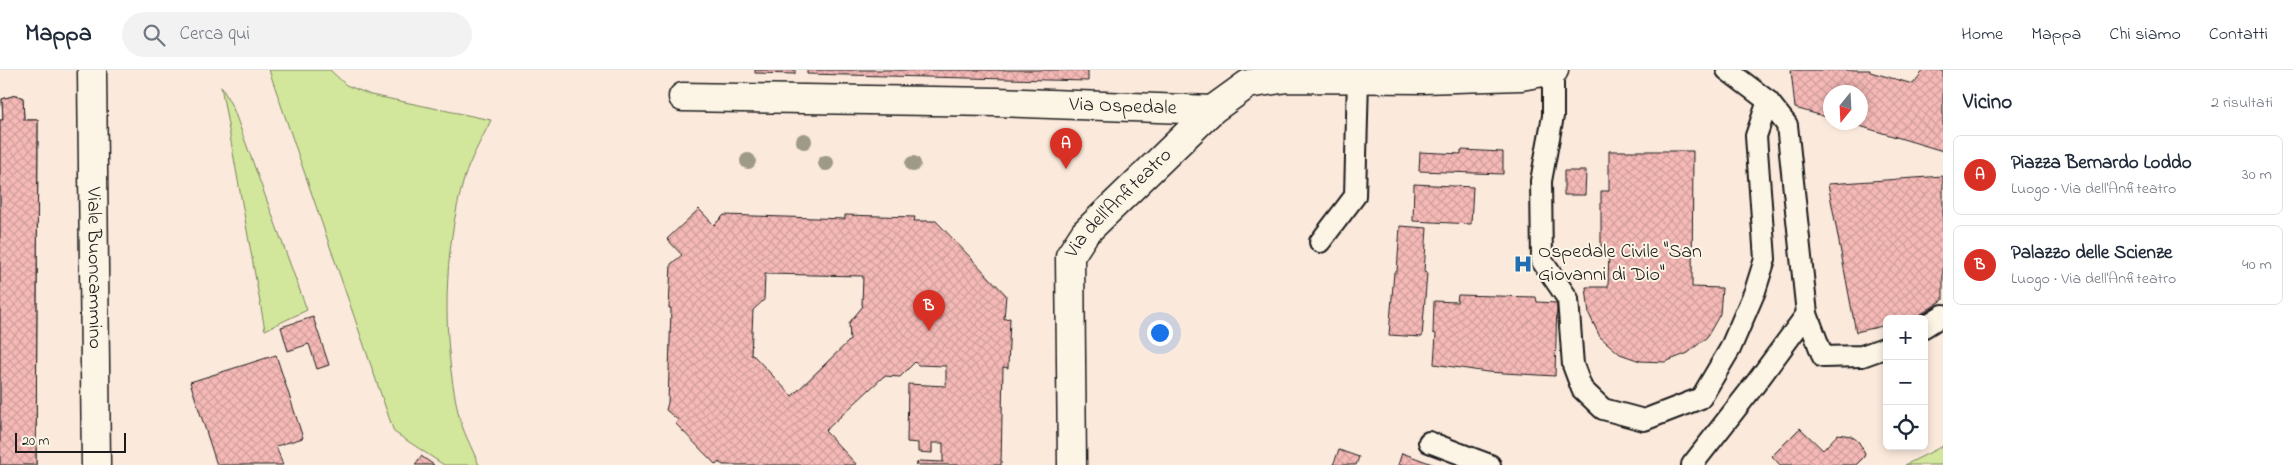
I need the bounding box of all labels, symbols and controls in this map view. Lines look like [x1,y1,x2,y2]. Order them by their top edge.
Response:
search box [122,12,472,57]
text: Mappa [25,17,92,52]
icon: search [140,21,168,49]
text: Cerca qui [180,21,250,48]
text: Home [1961,22,2003,48]
text: Mappa [2031,22,2081,48]
text: Chi siamo [2109,22,2181,48]
text: Contatti [2209,22,2268,48]
north arrow [1823,85,1868,130]
text: Vicino [1963,88,2012,118]
street label: Via Ospedale [1068,90,1177,123]
text: 2 risultati [2211,91,2273,115]
pin: A [1050,128,1082,169]
street label: Via dell'Anfiteatro [1067,143,1179,267]
text: Piazza Bernardo Loddo [2011,150,2192,177]
text: A [1975,163,1985,187]
text: 30 m [2242,163,2272,187]
text: Luogo · Via dell'Anfiteatro [2011,177,2176,201]
street label: Viale Buoncammino [79,186,109,349]
place label: Ospedale Civile "San Giovanni di Dio" [1538,238,1702,290]
text: Palazzo delle Scienze [2011,240,2172,267]
hospital icon: Ospedale Civile "San Giovanni di Dio" [1512,253,1534,275]
text: B [1975,253,1985,277]
text: 40 m [2242,253,2272,277]
text: Luogo · Via dell'Anfiteatro [2011,267,2176,291]
pin: B [913,290,945,331]
map controls [1883,315,1928,450]
button: + [1883,315,1928,360]
your location [1147,320,1173,346]
button: − [1883,360,1928,405]
button: locate [1883,405,1928,450]
scale bar [15,430,126,453]
text: 20 m [22,431,49,452]

